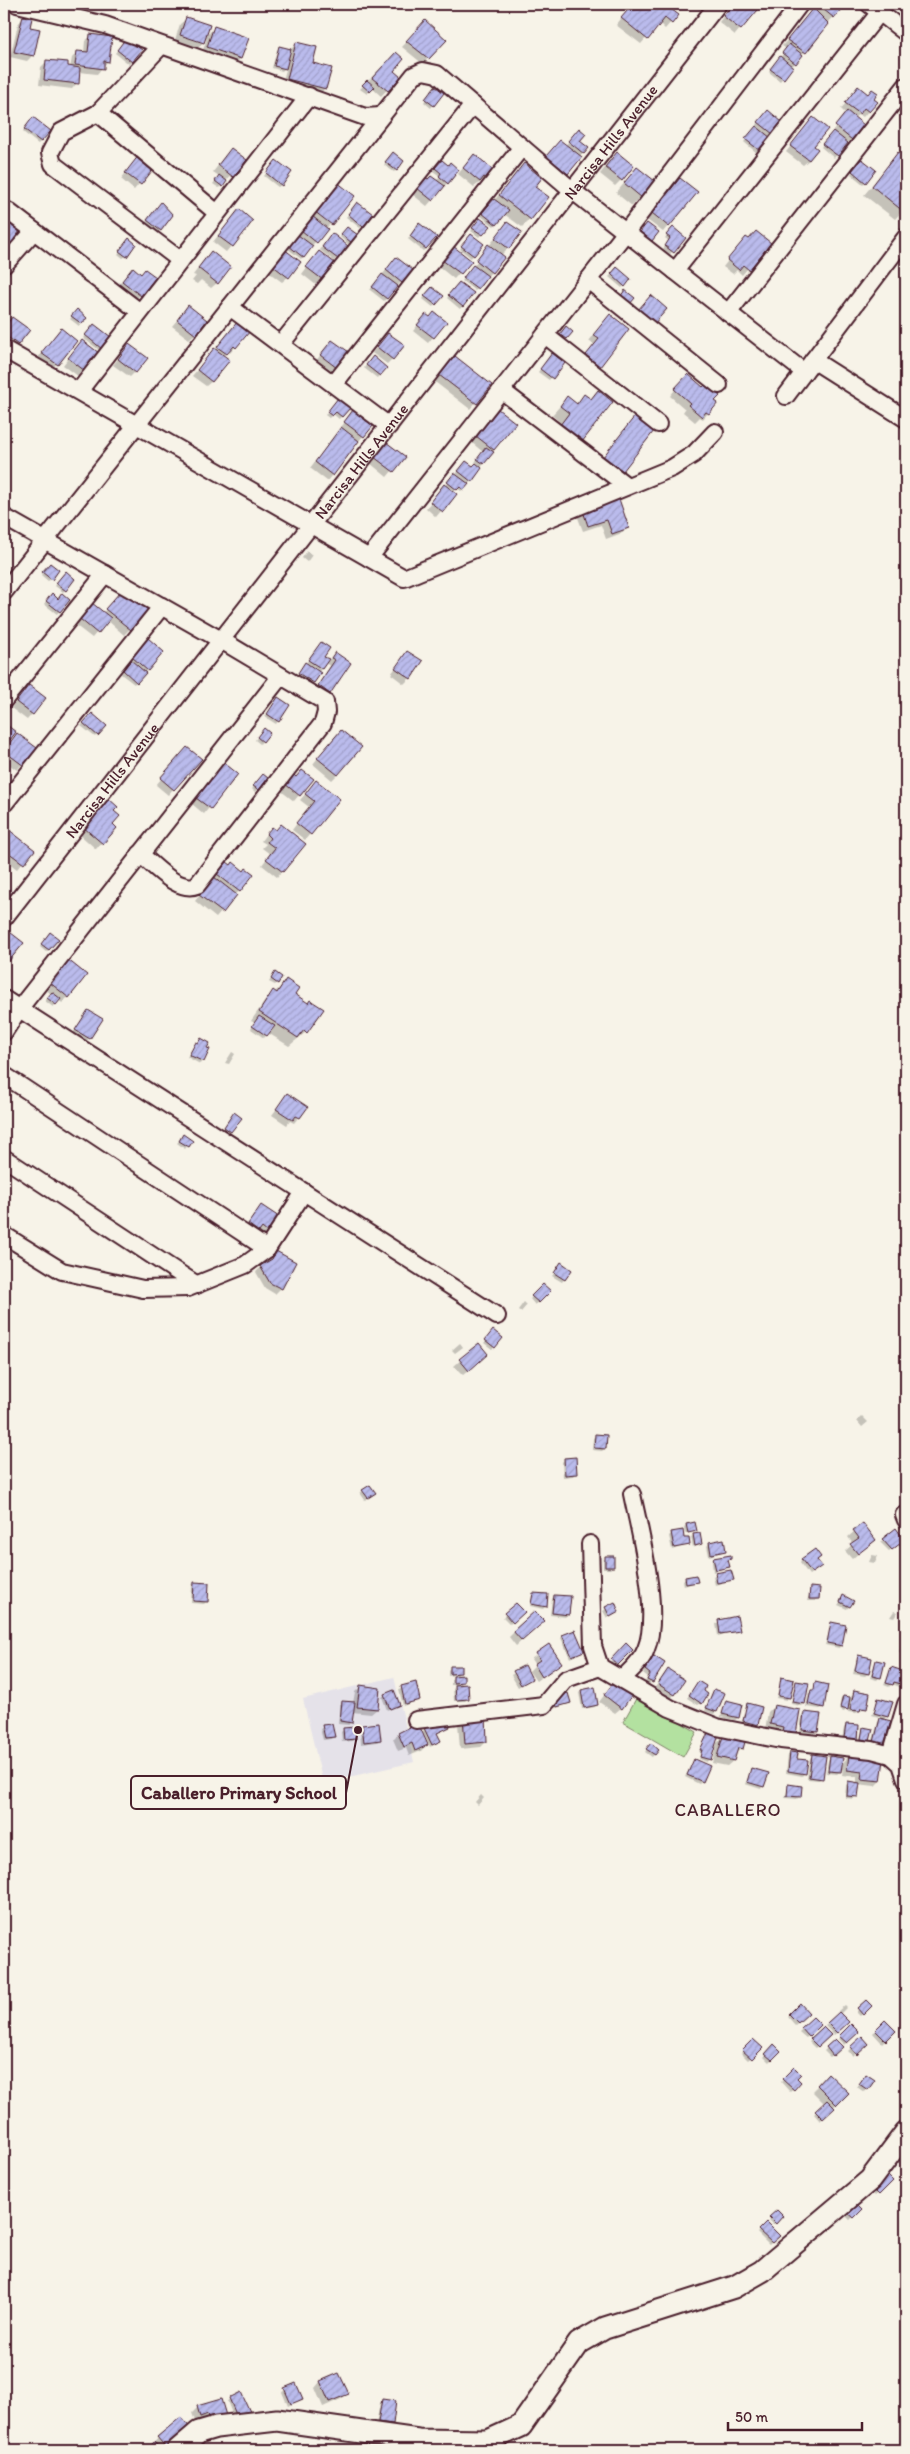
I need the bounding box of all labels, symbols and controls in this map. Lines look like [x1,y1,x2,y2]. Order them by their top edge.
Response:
street label: Narcisa Hills Avenue [560,80,662,204]
street label: Narcisa Hills Avenue [311,400,413,523]
street label: Narcisa Hills Avenue [61,719,163,842]
callout: Caballero Primary School [131,1776,346,1809]
text: Caballero Primary School [141,1782,338,1804]
district label: CABALLERO [674,1799,782,1821]
scale bar [728,2399,861,2431]
text: 50 m [735,2408,768,2426]

